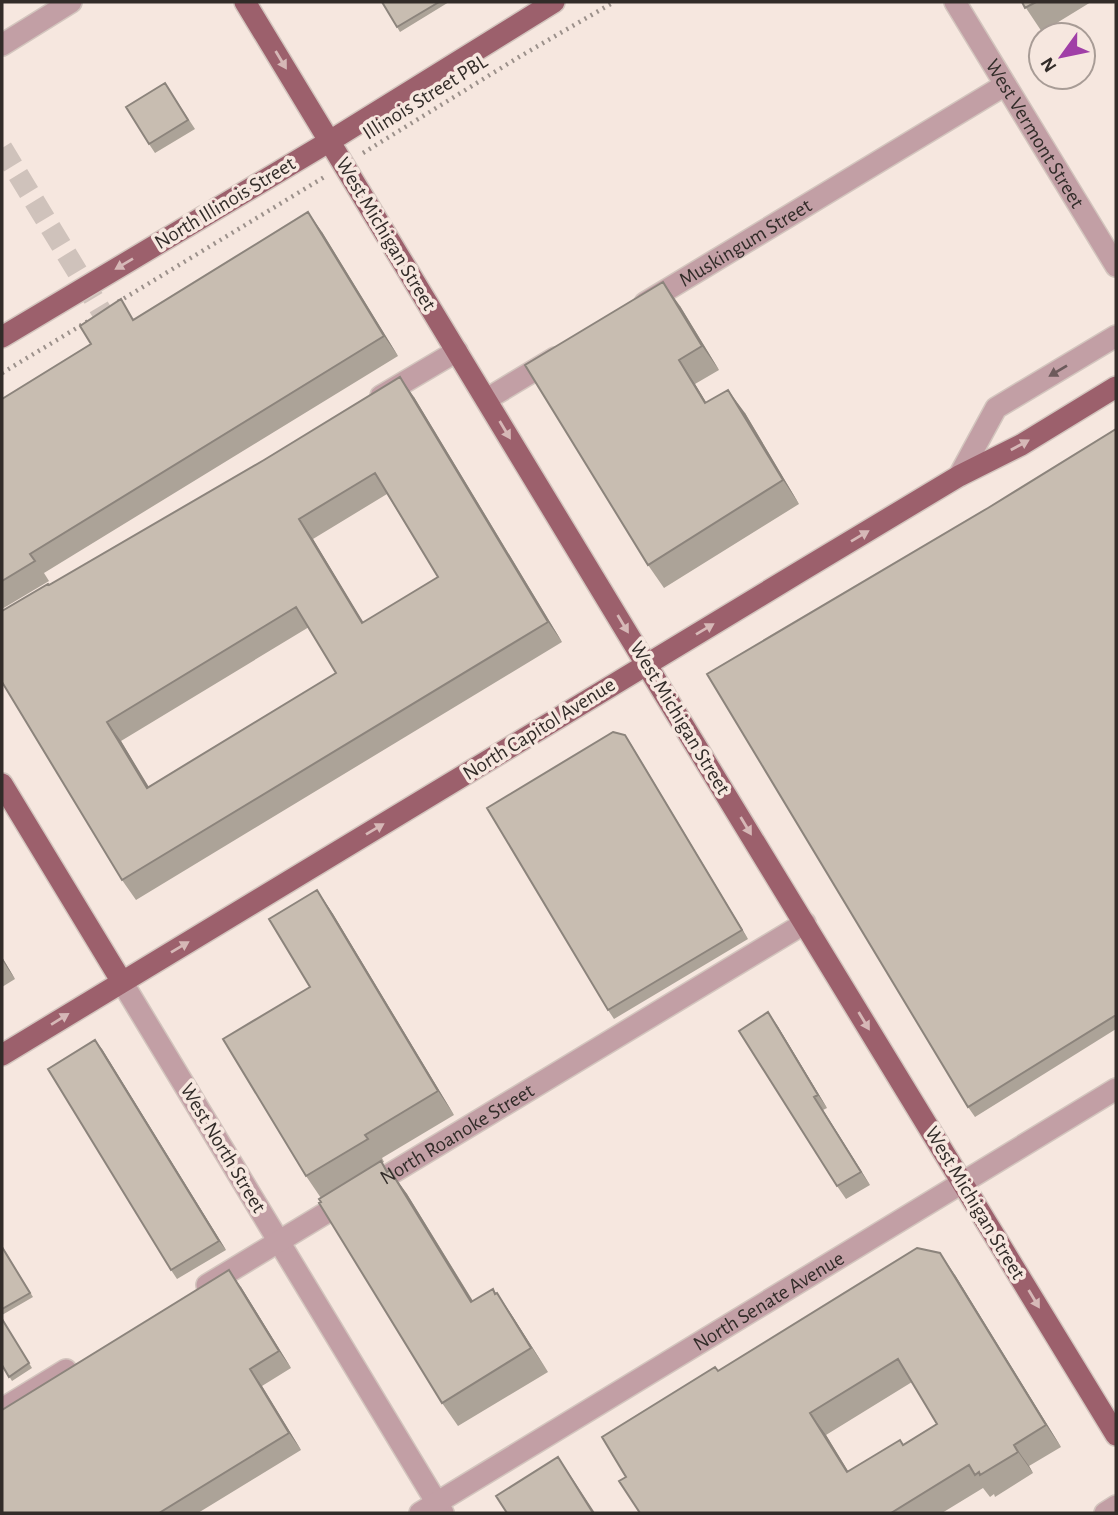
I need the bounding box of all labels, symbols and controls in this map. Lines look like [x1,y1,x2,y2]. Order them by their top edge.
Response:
north arrow [1027,21,1097,91]
one-way arrow [274,50,287,70]
street label: Illinois Street PBL [359,50,491,144]
text: N [1037,54,1061,75]
street label: West Vermont Street [982,55,1089,212]
street label: North Illinois Street [151,153,299,253]
street label: West Michigan Street [332,154,440,314]
street label: Muskingum Street [675,194,815,290]
one-way arrow [114,258,133,270]
one-way arrow [1048,365,1067,377]
one-way arrow [499,420,511,439]
one-way arrow [1010,439,1029,451]
one-way arrow [850,530,869,542]
one-way arrow [617,615,629,634]
one-way arrow [695,622,714,635]
street label: West Michigan Street [626,638,734,798]
street label: North Capitol Avenue [459,674,619,784]
one-way arrow [740,817,752,836]
one-way arrow [366,823,385,836]
one-way arrow [171,941,190,953]
one-way arrow [858,1011,871,1030]
one-way arrow [50,1013,69,1026]
street label: North Roanoke Street [376,1079,538,1188]
street label: West North Street [176,1080,270,1217]
street label: West Michigan Street [921,1123,1029,1283]
street label: North Senate Avenue [689,1247,848,1355]
one-way arrow [1027,1289,1040,1308]

